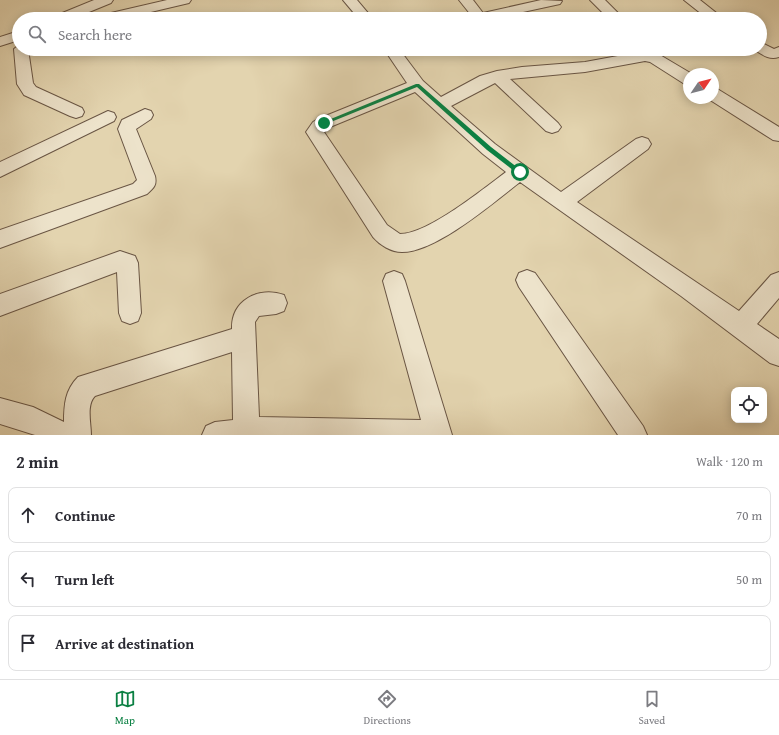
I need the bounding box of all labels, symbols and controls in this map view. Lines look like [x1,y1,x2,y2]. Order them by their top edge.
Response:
search box [12,12,767,56]
icon: search [26,23,48,45]
text: Search here [58,24,132,45]
north arrow [683,68,719,104]
route end [315,114,333,132]
route start [511,163,529,181]
map controls [731,387,767,423]
button: locate [731,387,767,423]
text: 2 min [16,449,58,474]
text: Walk · 120 m [696,452,763,471]
icon: ahead [17,504,39,526]
text: Continue [55,505,116,526]
text: 70 m [736,506,762,525]
icon: left [17,568,39,590]
text: Turn left [55,569,114,590]
text: 50 m [736,570,762,589]
icon: arrive [17,632,39,654]
text: Arrive at destination [55,633,194,654]
tab: Map [114,688,136,728]
tab: Directions [364,688,411,728]
tab: Saved [638,688,665,728]

